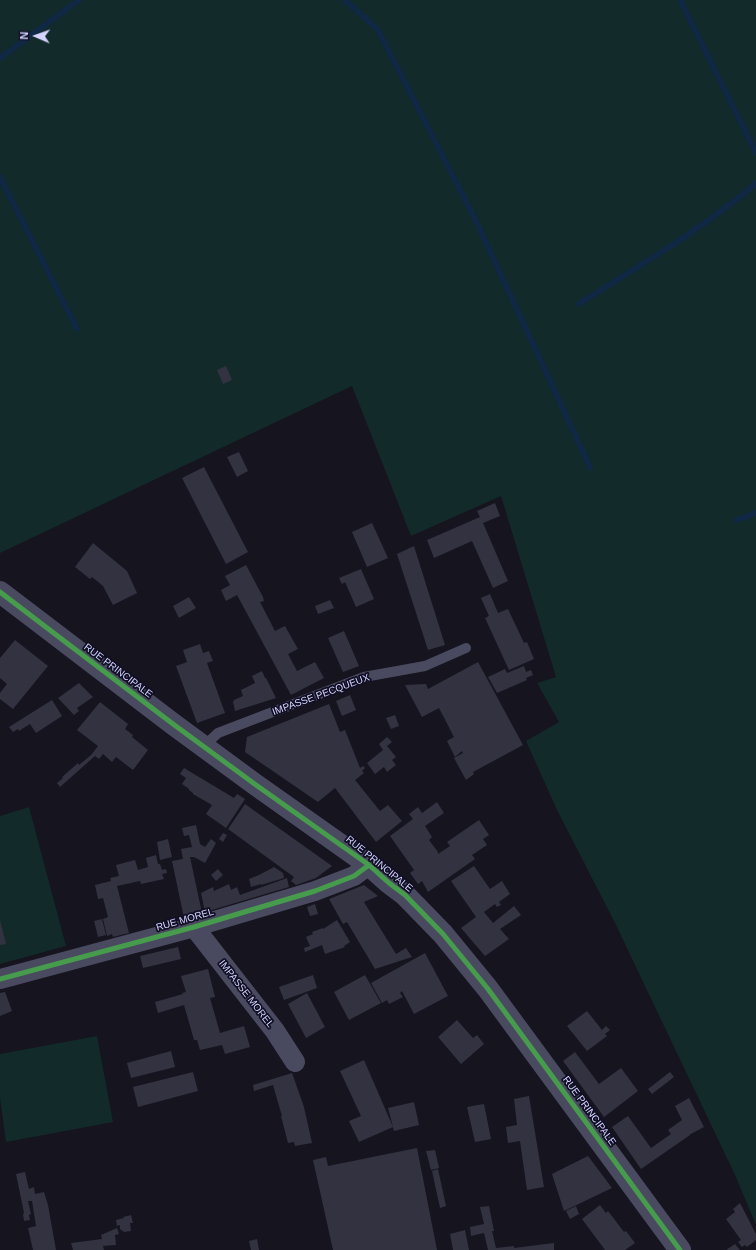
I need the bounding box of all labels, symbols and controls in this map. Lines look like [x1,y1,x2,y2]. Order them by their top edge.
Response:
north arrow [16,16,56,56]
text: N [18,31,30,40]
street label: RUE PRINCIPALE [81,641,155,701]
street label: IMPASSE PECQUEUX [271,672,371,718]
street label: RUE PRINCIPALE [343,833,415,895]
street label: RUE MOREL [155,906,215,934]
street label: IMPASSE MOREL [216,958,276,1030]
street label: RUE PRINCIPALE [560,1074,618,1148]

